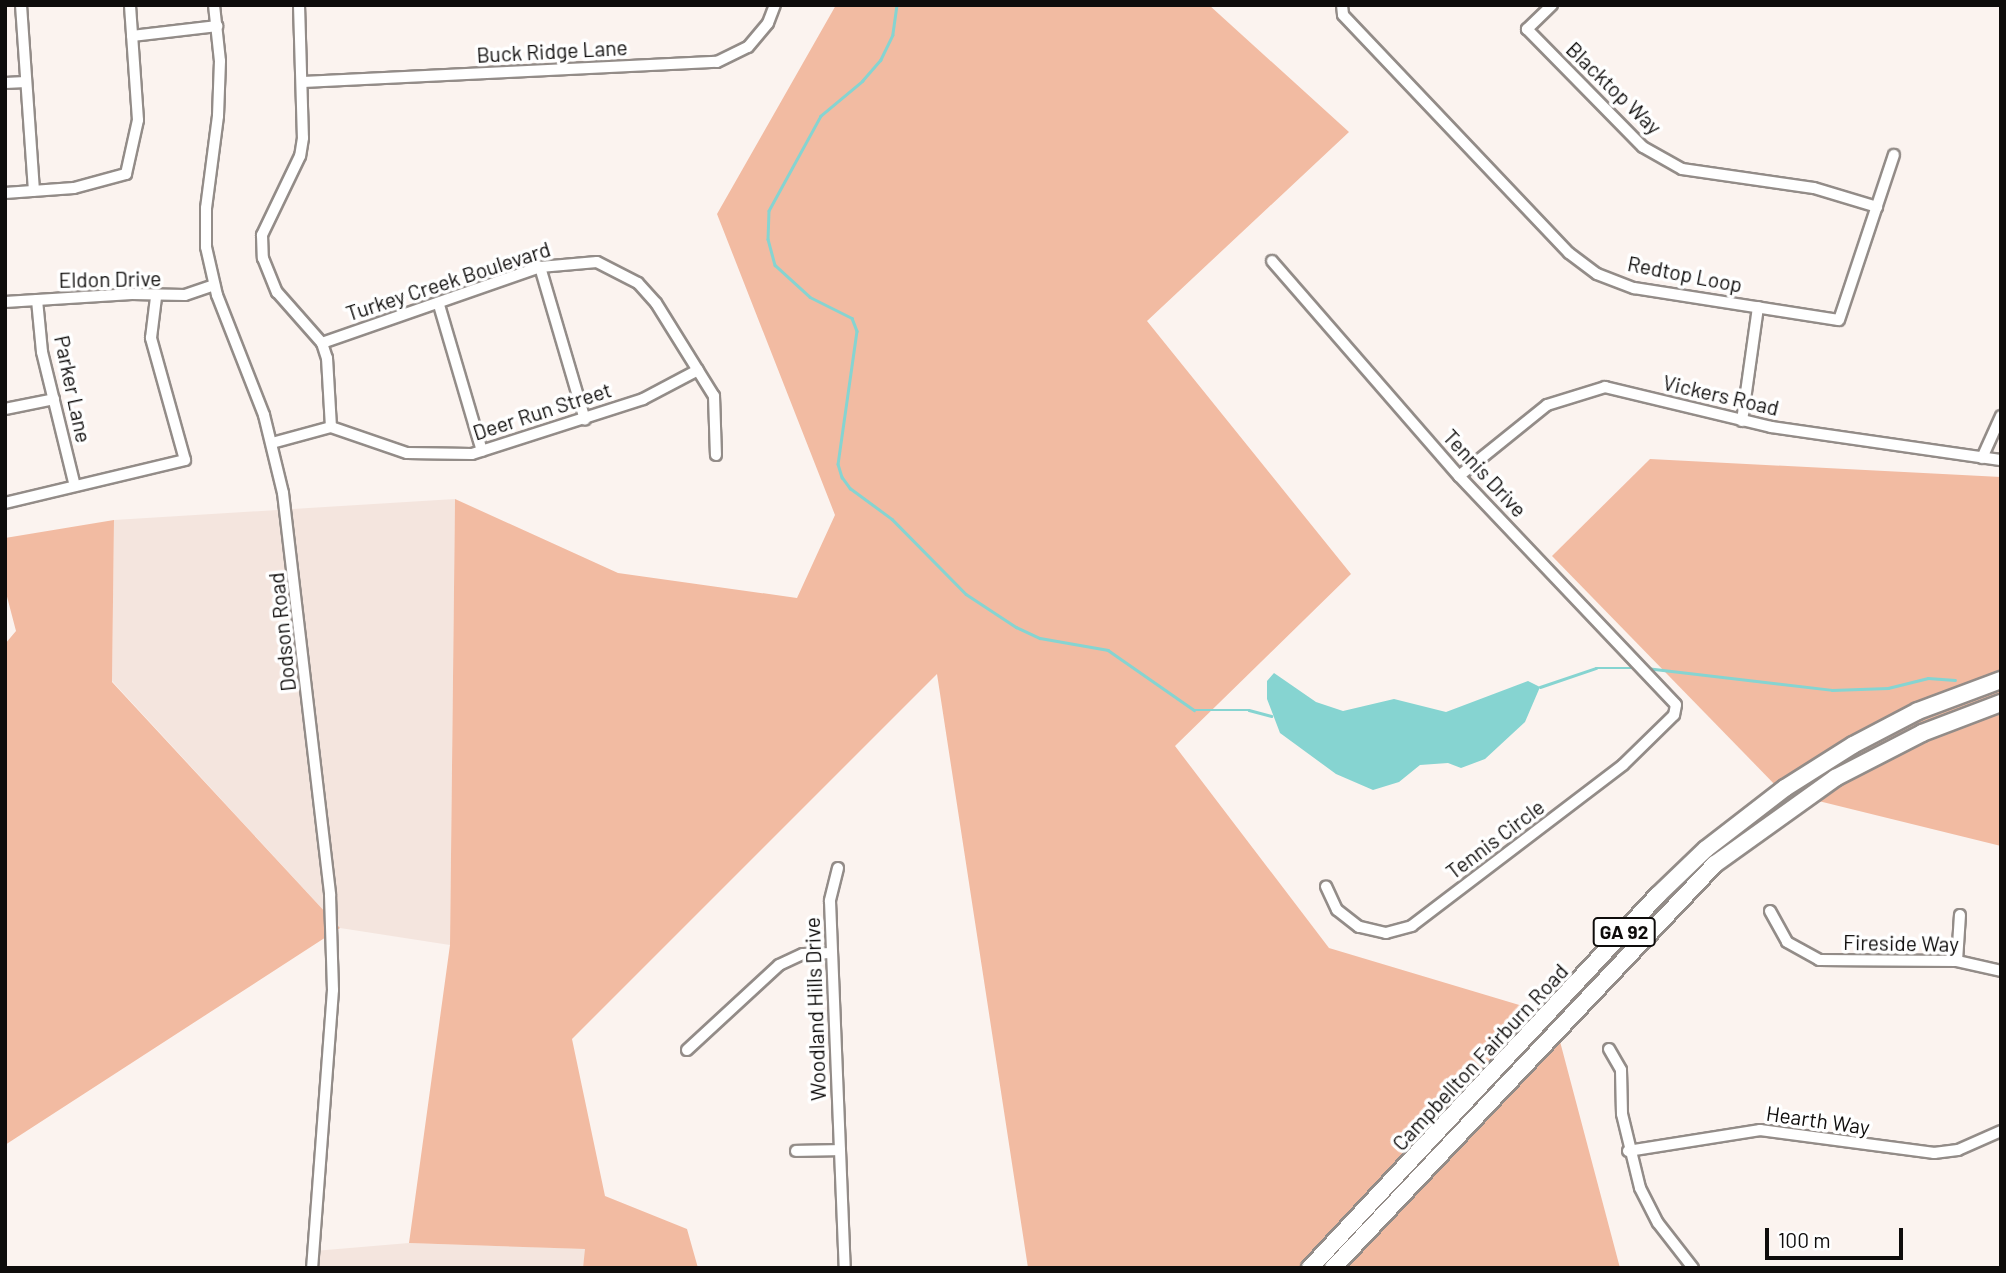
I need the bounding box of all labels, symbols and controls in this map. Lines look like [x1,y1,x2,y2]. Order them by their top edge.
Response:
street label: Buck Ridge Lane [476,34,628,68]
street label: Blacktop Way [1561,36,1667,140]
street label: Turkey Creek Boulevard [343,236,553,326]
street label: Redtop Loop [1625,251,1745,297]
street label: Eldon Drive [58,266,162,292]
street label: Parker Lane [49,333,97,445]
street label: Vickers Road [1661,369,1781,421]
street label: Deer Run Street [470,377,614,445]
street label: Tennis Drive [1438,424,1532,522]
street label: Dodson Road [263,571,301,693]
street label: Tennis Circle [1441,794,1549,884]
road number: GA 92 [1592,916,1656,948]
street label: Woodland Hills Drive [799,917,831,1101]
street label: Fireside Way [1843,929,1959,957]
street label: Campbellton Fairburn Road [1387,958,1573,1156]
street label: Hearth Way [1765,1100,1871,1140]
scale bar [1768,1214,1906,1258]
text: 100 m [1778,1227,1831,1252]

